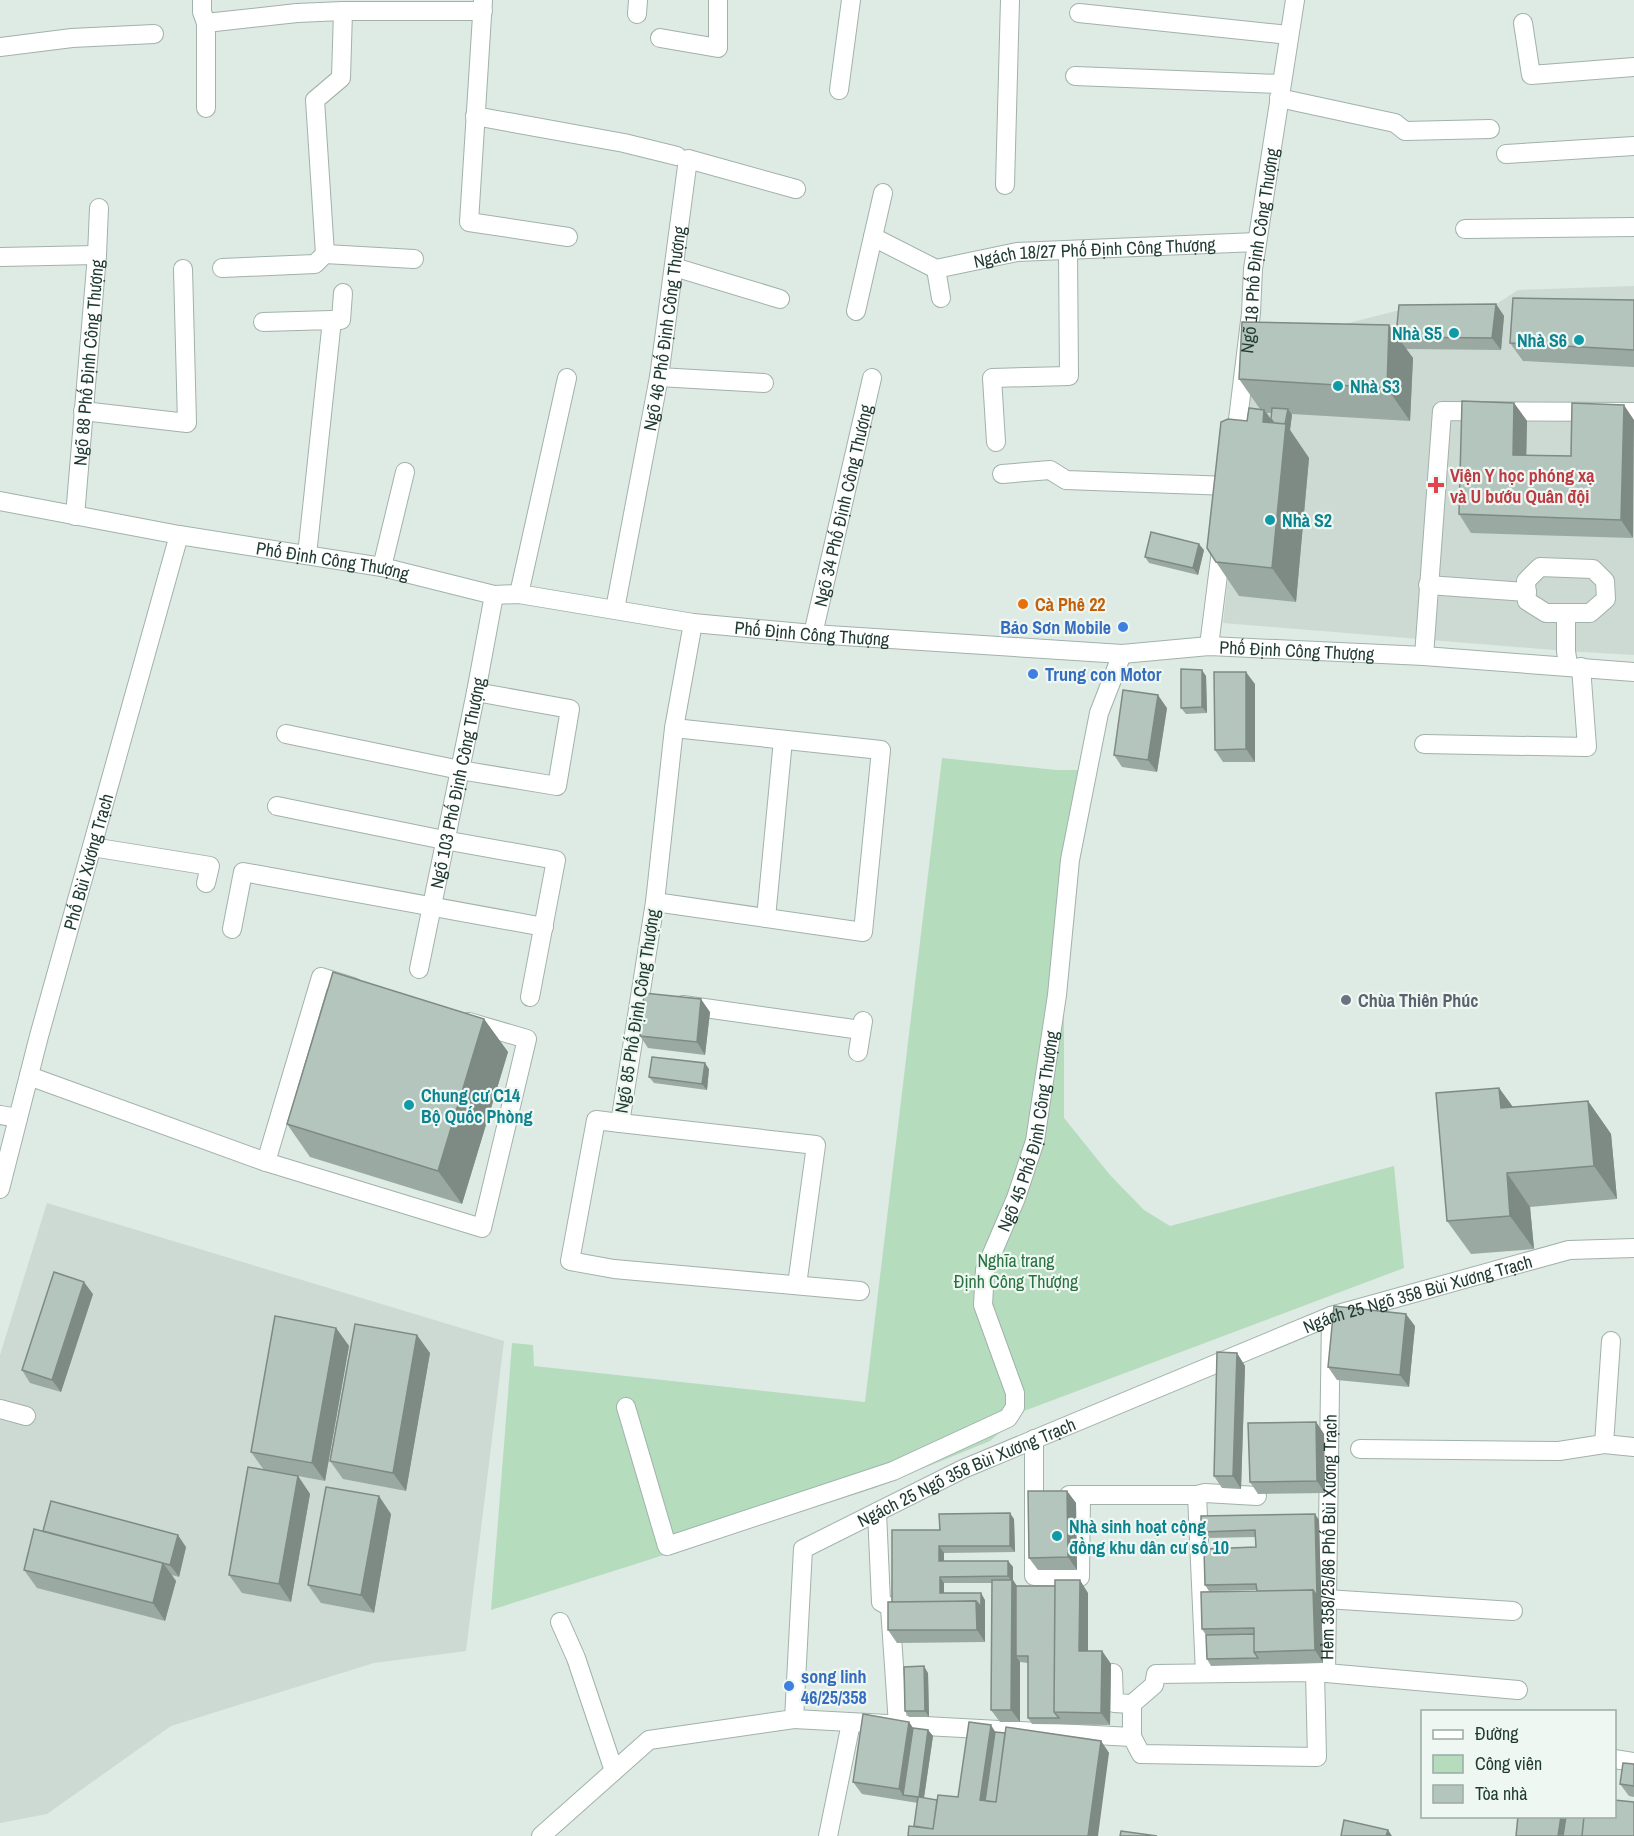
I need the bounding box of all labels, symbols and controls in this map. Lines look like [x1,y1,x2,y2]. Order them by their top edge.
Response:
street label: Ngõ 18 Phố Định Công Thượng [1234,145,1284,355]
street label: Ngõ 46 Phố Định Công Thượng [637,224,692,433]
street label: Ngách 18/27 Phố Định Công Thượng [971,231,1217,273]
street label: Ngõ 88 Phố Định Công Thượng [67,258,109,467]
place label: Nhà S5 [1392,321,1442,346]
marker: Nhà S5 [1447,326,1461,340]
place label: Nhà S6 [1517,328,1567,353]
marker: Nhà S6 [1572,333,1586,347]
place label: Nhà S3 [1350,374,1400,399]
marker: Nhà S3 [1331,379,1345,393]
street label: Ngõ 34 Phố Định Công Thượng [807,401,878,609]
place label: Viện Y học phóng xạ và U bướu Quân đội [1450,463,1595,509]
marker: Viện Y học phóng xạ và U bướu Quân đội [1427,476,1445,494]
place label: Nhà S2 [1282,508,1332,533]
marker: Nhà S2 [1263,513,1277,527]
street label: Phố Định Công Thượng [254,535,413,586]
place label: Cà Phê 22 [1035,592,1106,617]
marker: Cà Phê 22 [1016,597,1030,611]
street label: Phố Định Công Thượng [734,614,891,651]
place label: Bảo Sơn Mobile [1000,615,1111,640]
marker: Bảo Sơn Mobile [1116,620,1130,634]
street label: Phố Định Công Thượng [1219,634,1376,666]
place label: Trung con Motor [1045,662,1162,687]
marker: Trung con Motor [1026,667,1040,681]
street label: Ngõ 103 Phố Định Công Thượng [423,675,491,891]
street label: Phố Bùi Xương Trạch [57,791,119,933]
street label: Ngõ 85 Phố Định Công Thượng [608,906,666,1115]
place label: Chùa Thiên Phúc [1358,988,1479,1013]
marker: Chùa Thiên Phúc [1339,993,1353,1007]
street label: Ngõ 45 Phố Định Công Thượng [991,1028,1064,1235]
place label: Chung cư C14 Bộ Quốc Phòng [421,1083,533,1129]
marker: Chung cư C14 Bộ Quốc Phòng [402,1098,416,1112]
park label: Nghĩa trang Định Công Thượng [954,1248,1079,1294]
street label: Ngách 25 Ngõ 358 Bùi Xương Trạch [1299,1248,1535,1339]
street label: Ngách 25 Ngõ 358 Bùi Xương Trạch [853,1411,1079,1532]
street label: Hẻm 358/25/86 Phố Bùi Xương Trạch [1314,1414,1342,1660]
place label: Nhà sinh hoạt cộng đồng khu dân cư số 10 [1069,1514,1229,1560]
marker: Nhà sinh hoạt cộng đồng khu dân cư số 10 [1050,1529,1064,1543]
place label: song linh 46/25/358 [801,1664,867,1710]
marker: song linh 46/25/358 [782,1679,796,1693]
legend [1421,1710,1616,1818]
text: Đường [1475,1721,1519,1746]
text: Công viên [1475,1751,1542,1776]
text: Tòa nhà [1475,1781,1528,1806]

